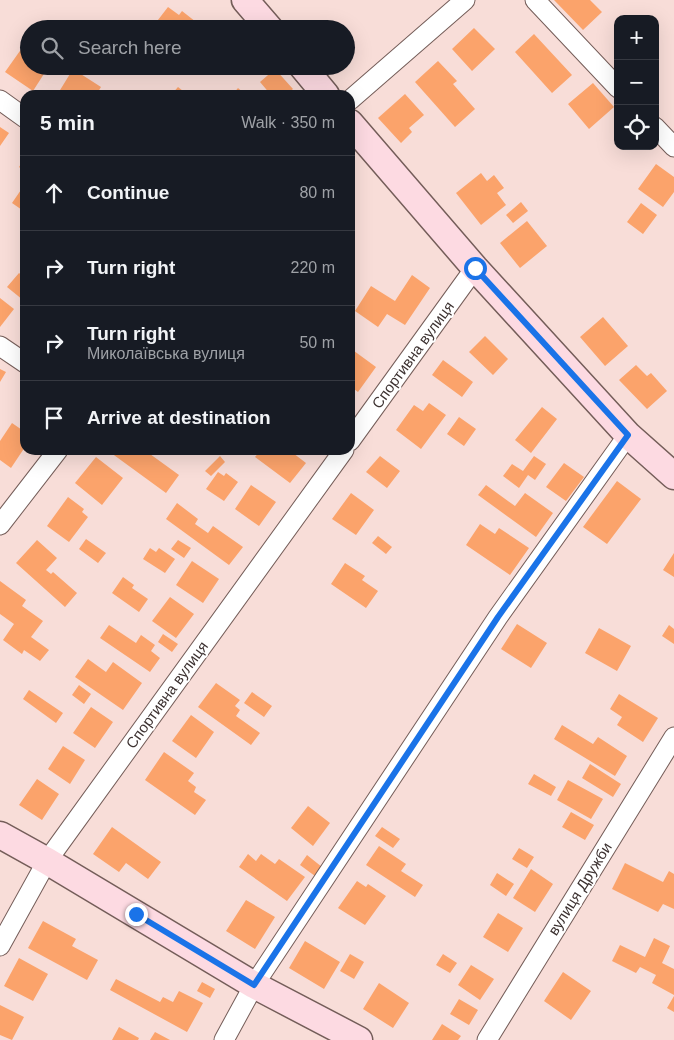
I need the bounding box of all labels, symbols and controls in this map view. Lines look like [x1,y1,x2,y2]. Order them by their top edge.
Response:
map controls [614,15,659,150]
button: + [614,15,659,60]
search box [20,20,355,75]
icon: search [38,34,66,62]
text: Search here [78,37,182,58]
button: − [614,60,659,105]
button: locate [614,105,659,150]
text: 5 min [40,111,95,134]
text: Walk · 350 m [241,114,335,131]
icon: ahead [40,179,68,207]
text: Continue [87,182,169,203]
text: 80 m [299,184,335,201]
icon: right [40,254,68,282]
text: Turn right [87,257,175,278]
route start [464,257,487,280]
text: 220 m [291,259,335,276]
street label: Спортивна вулиця [368,298,457,411]
text: Turn right [87,323,175,344]
icon: right [40,329,68,357]
text: 50 m [299,334,335,351]
text: Миколаївська вулиця [87,345,245,362]
icon: arrive [40,404,68,432]
text: Arrive at destination [87,407,271,428]
street label: Спортивна вулиця [122,638,211,751]
street label: вулиця Дружби [544,839,615,938]
route end [125,903,148,926]

